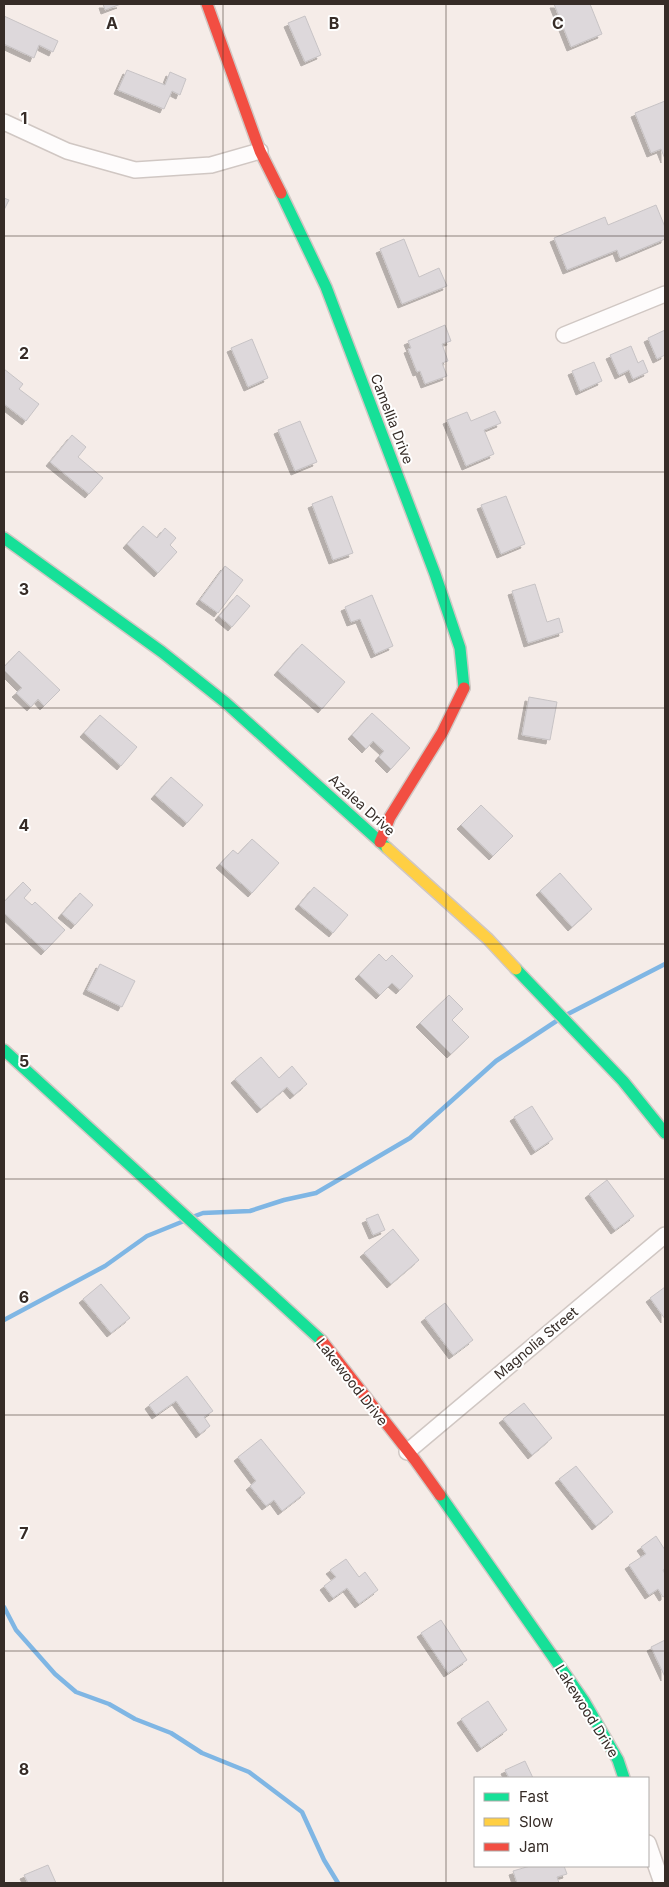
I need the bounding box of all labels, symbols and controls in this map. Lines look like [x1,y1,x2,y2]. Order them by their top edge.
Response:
text: A [106,13,118,33]
text: B [329,13,339,33]
text: C [552,13,564,33]
text: 1 [21,108,27,128]
text: 2 [19,343,29,363]
street label: Camellia Drive [367,371,417,466]
text: 3 [19,579,29,599]
street label: Azalea Drive [326,770,399,839]
text: 4 [19,815,30,835]
text: 5 [19,1051,29,1071]
text: 6 [19,1287,29,1307]
street label: Magnolia Street [490,1302,581,1383]
street label: Lakewood Drive [313,1335,392,1429]
text: 7 [19,1523,29,1543]
street label: Lakewood Drive [552,1661,623,1760]
text: 8 [19,1759,29,1779]
legend [474,1777,649,1867]
text: Fast [519,1787,549,1806]
text: Slow [519,1812,553,1831]
text: Jam [519,1837,549,1856]

